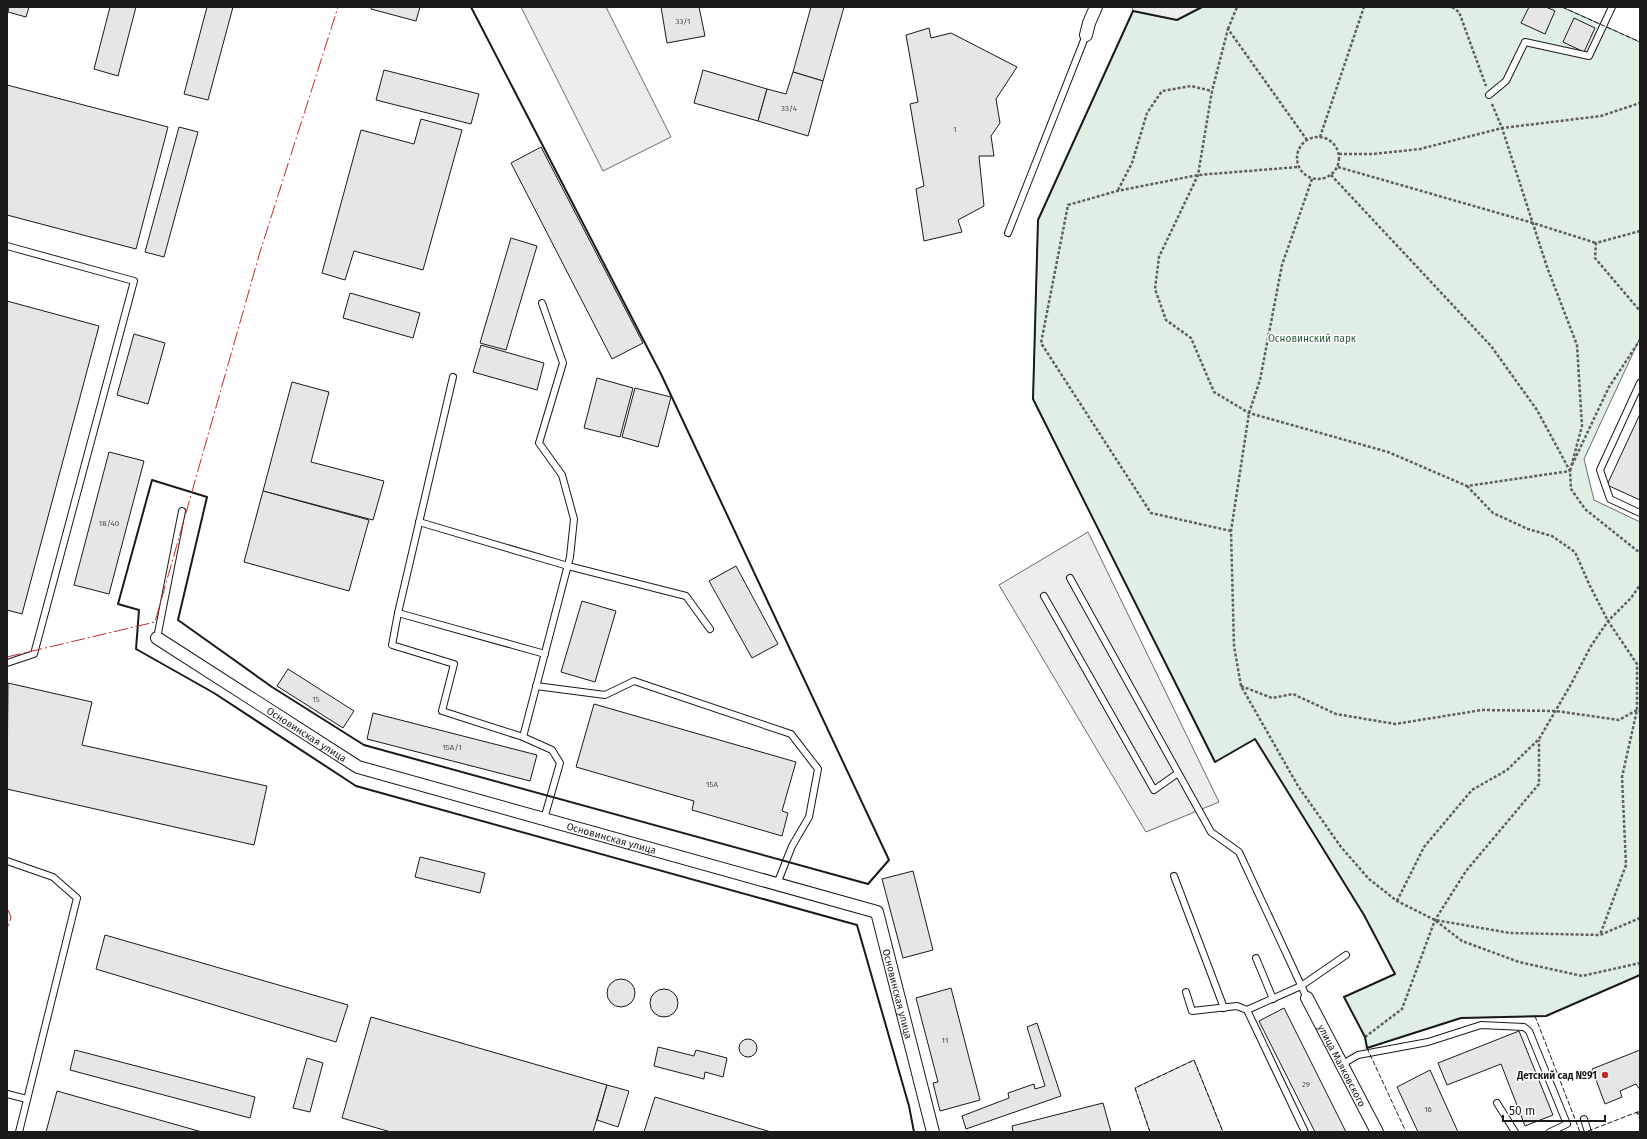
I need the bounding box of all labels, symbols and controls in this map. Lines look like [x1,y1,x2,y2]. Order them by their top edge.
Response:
house number: 33/1 [676,17,690,26]
house number: 33/4 [781,104,798,113]
house number: 1 [953,125,957,134]
park label: Основинский парк [1268,333,1357,345]
house number: 18/40 [99,519,120,528]
house number: 15 [312,695,320,704]
street label: Основинская улица [264,705,348,765]
house number: 15А/1 [442,743,462,752]
house number: 15А [706,780,718,789]
street label: Основинская улица [565,821,657,857]
street label: Основинская улица [880,948,914,1040]
street label: улица Маяковского [1315,1023,1368,1109]
house number: 11 [942,1036,948,1045]
place label: Детский сад №91 [1516,1070,1597,1082]
marker: Детский сад №91 [1600,1070,1610,1080]
house number: 29 [1302,1080,1310,1089]
scale bar [1503,1097,1605,1123]
text: 50 m [1509,1104,1535,1118]
house number: 16 [1424,1105,1432,1114]

